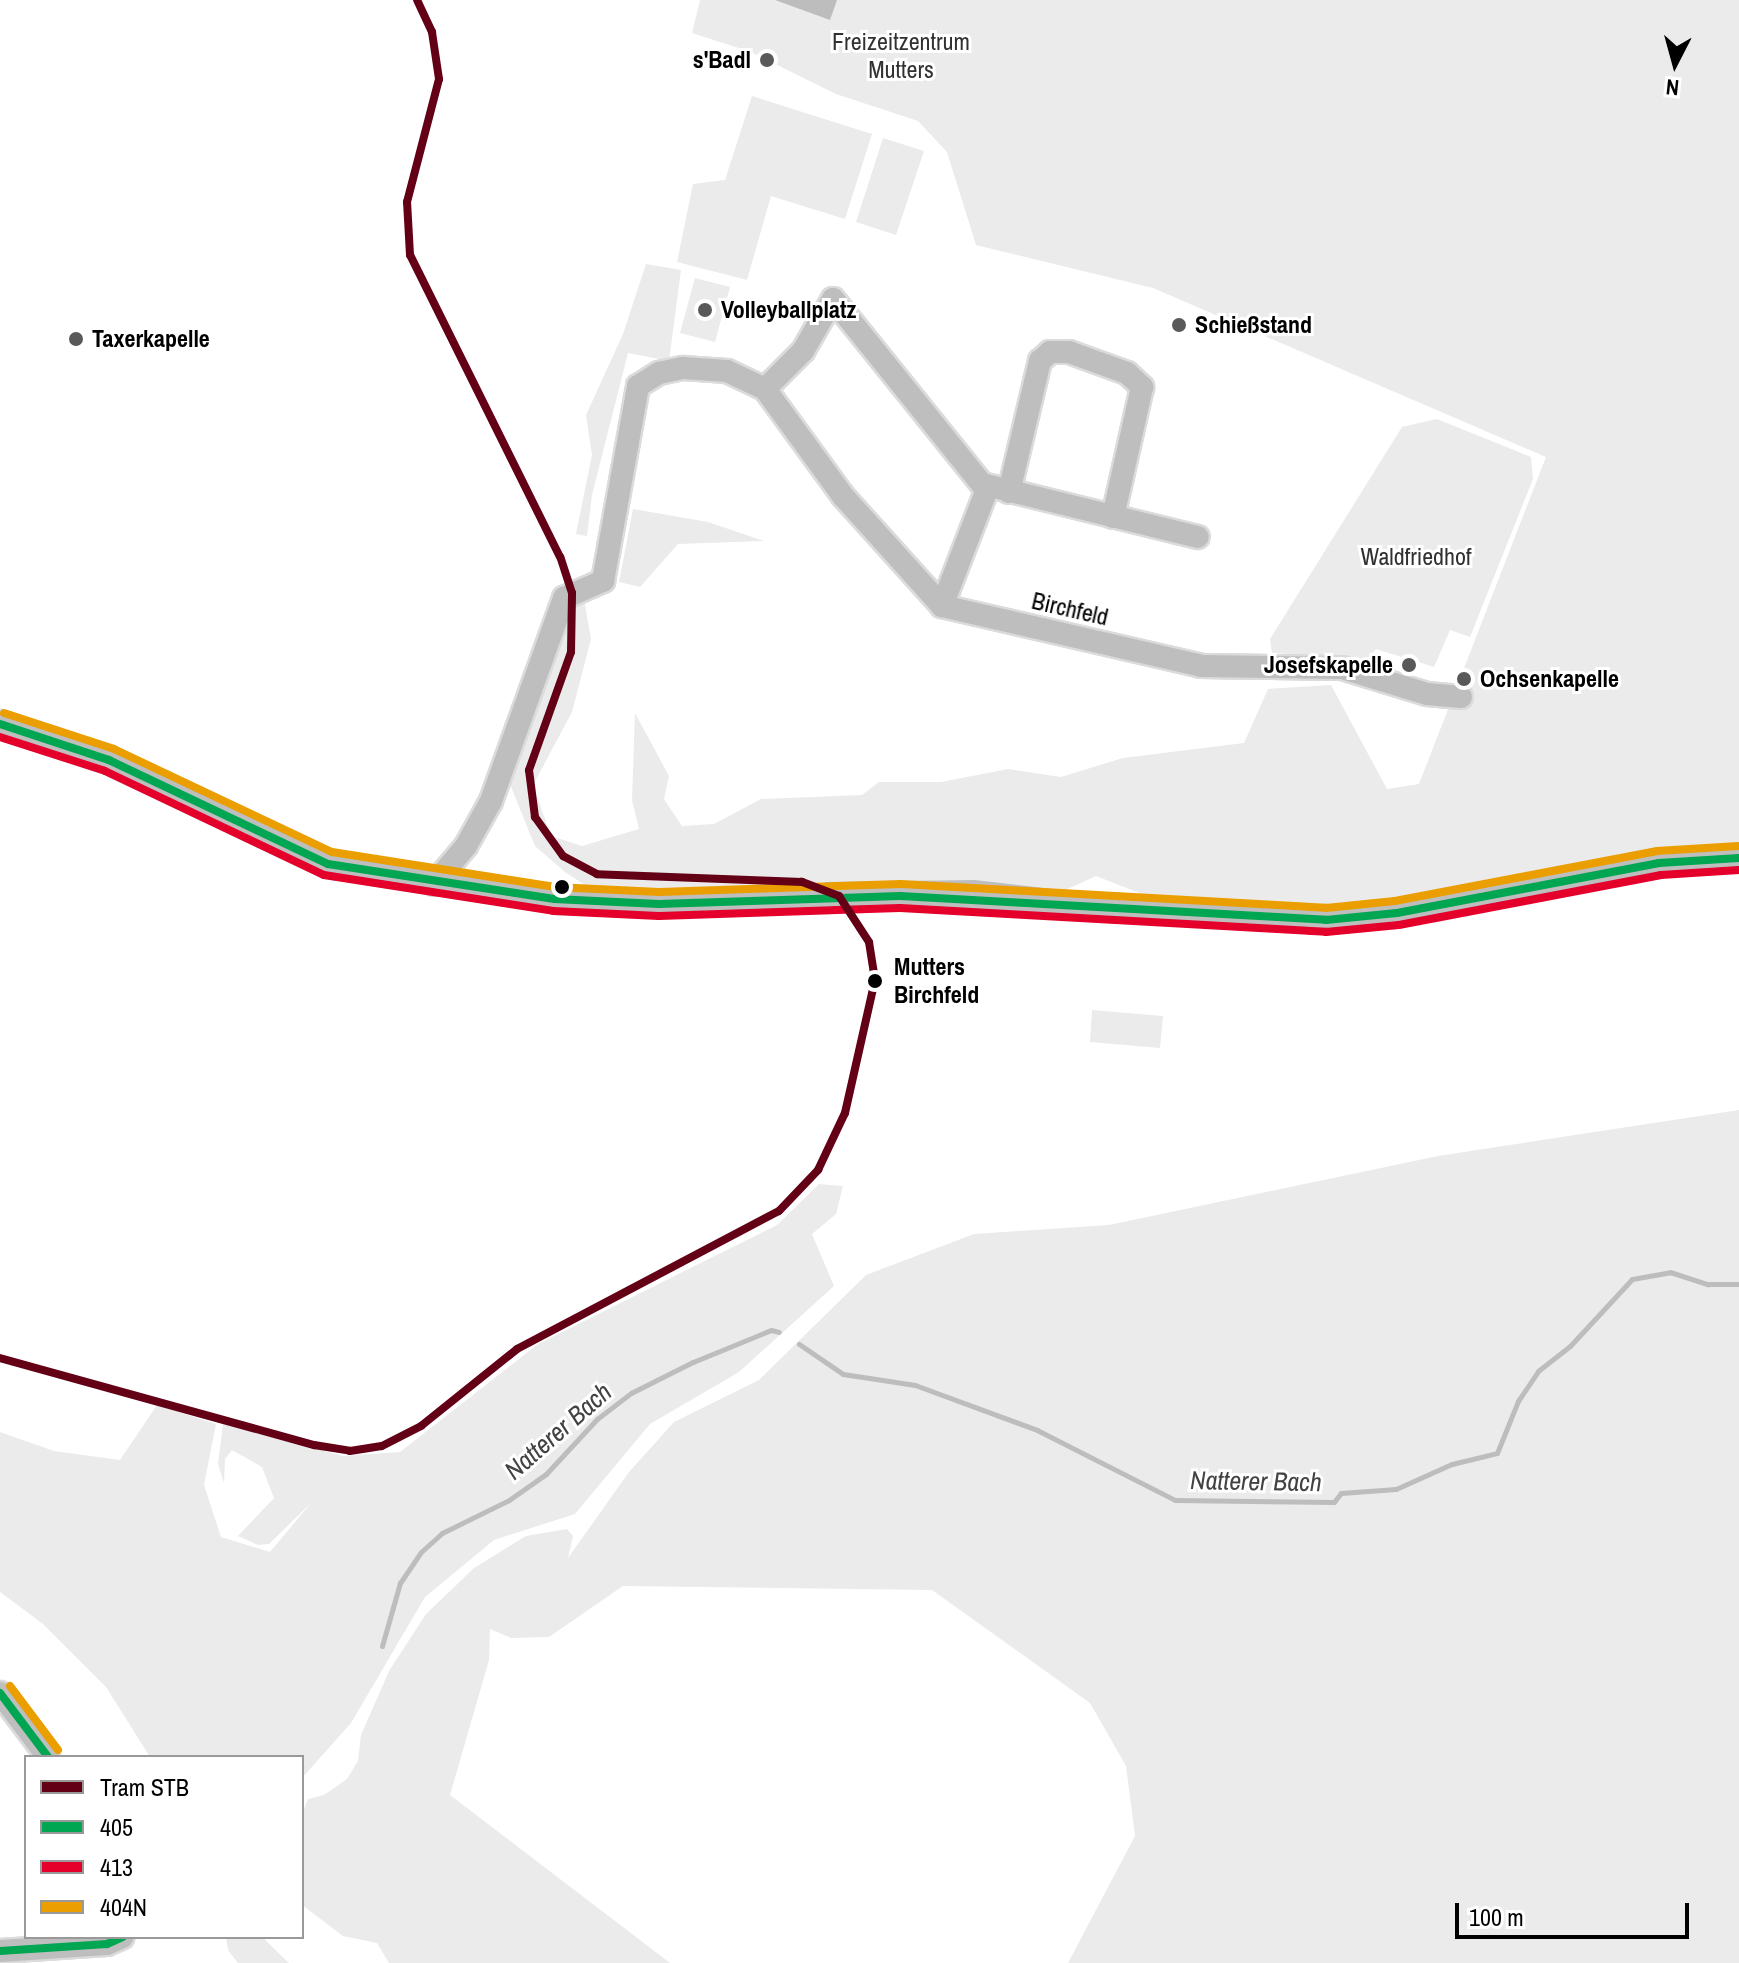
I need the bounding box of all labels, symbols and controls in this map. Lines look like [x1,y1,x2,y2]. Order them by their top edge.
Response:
north arrow [1635,24,1715,104]
park label: Freizeitzentrum Mutters [832,28,970,84]
place label: s'Badl [693,46,751,74]
marker: s'Badl [758,51,776,69]
text: N [1664,72,1681,103]
place label: Volleyballplatz [721,296,856,324]
marker: Volleyballplatz [696,301,714,319]
place label: Schießstand [1195,311,1312,339]
marker: Schießstand [1170,316,1188,334]
place label: Taxerkapelle [92,325,210,353]
marker: Taxerkapelle [67,330,85,348]
park label: Waldfriedhof [1361,543,1471,571]
street label: Birchfeld [1029,586,1111,632]
place label: Josefskapelle [1264,651,1393,679]
marker: Josefskapelle [1400,656,1418,674]
place label: Ochsenkapelle [1480,665,1619,693]
marker: Ochsenkapelle [1455,670,1473,688]
unlabelled marker [554,879,570,895]
place label: Mutters Birchfeld [894,953,979,1009]
marker: Mutters Birchfeld [863,969,887,993]
water label: Natterer Bach [498,1376,618,1486]
water label: Natterer Bach [1190,1464,1322,1498]
legend [24,1755,304,1939]
text: Tram STB [100,1771,189,1803]
text: 405 [100,1811,133,1843]
text: 413 [100,1851,133,1883]
scale bar [1459,1887,1693,1937]
text: 404N [100,1891,147,1923]
text: 100 m [1469,1901,1524,1933]

